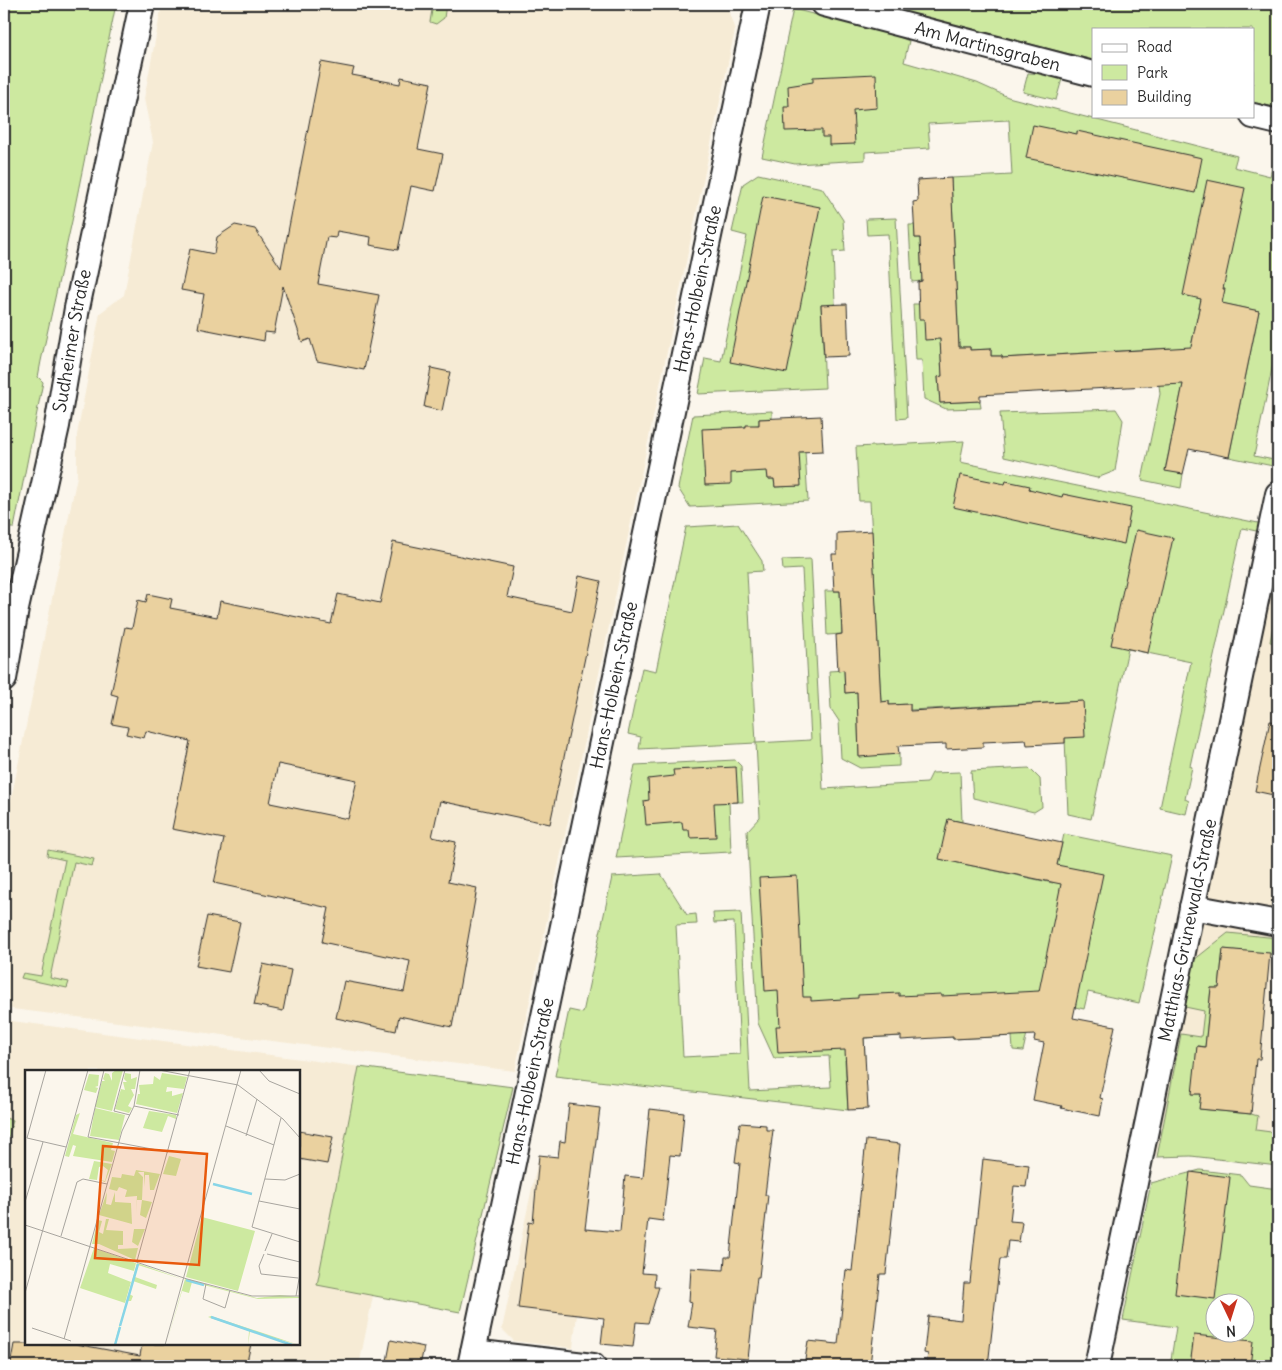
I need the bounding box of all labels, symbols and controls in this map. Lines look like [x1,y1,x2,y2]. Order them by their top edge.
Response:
street label: Am Martinsgraben [912,16,1063,76]
legend [1092,28,1254,118]
text: Road [1137,37,1172,56]
text: Park [1137,63,1168,82]
text: Building [1137,87,1192,106]
street label: Hans-Holbein-Straße [668,203,726,374]
street label: Sudheimer Straße [47,267,96,414]
street label: Hans-Holbein-Straße [585,599,642,771]
street label: Matthias-Grünewald-Straße [1153,817,1221,1044]
street label: Hans-Holbein-Straße [501,995,559,1167]
inset map [25,1070,300,1345]
north arrow [1204,1292,1254,1342]
text: N [1225,1322,1236,1340]

